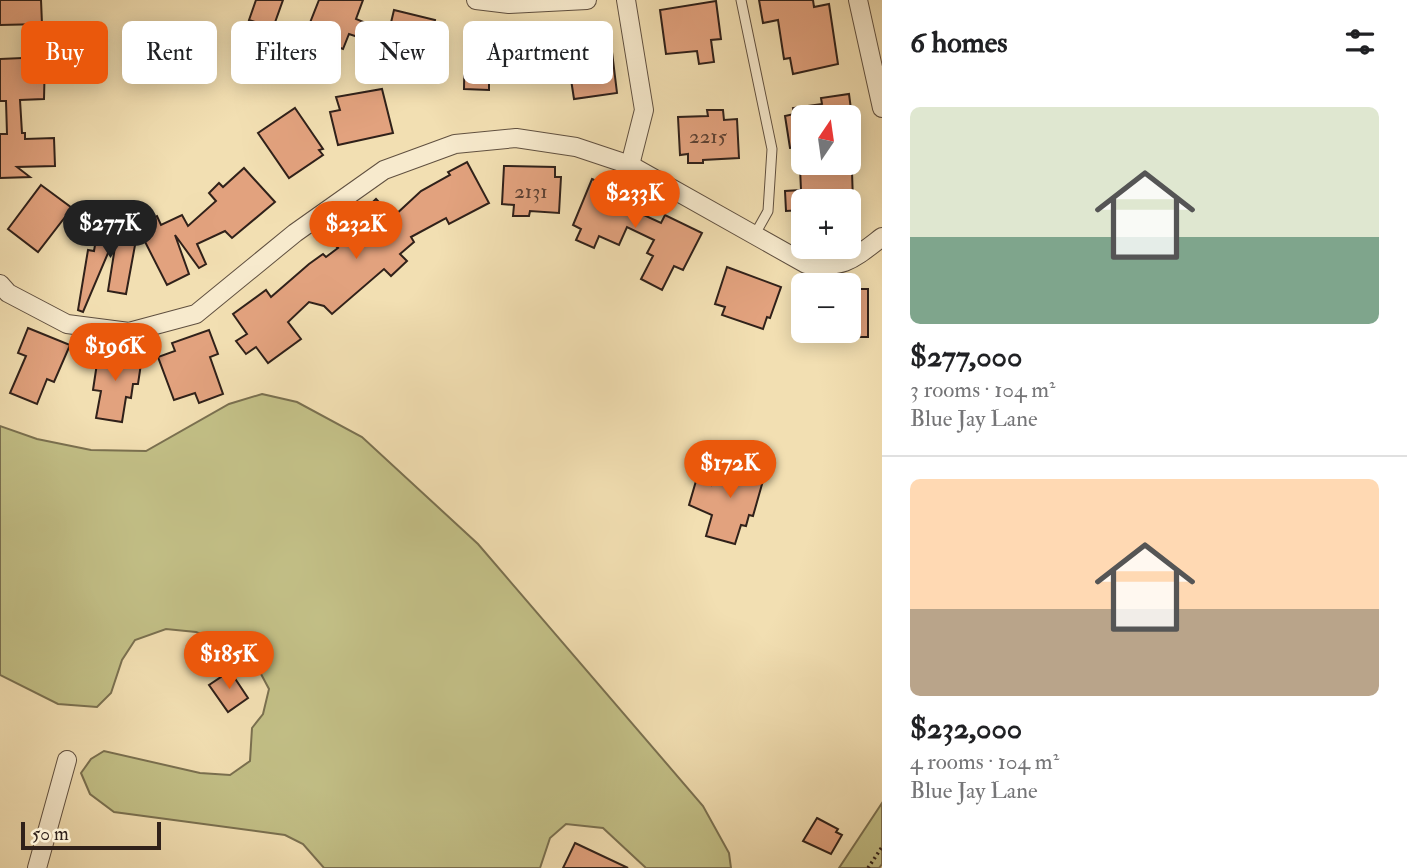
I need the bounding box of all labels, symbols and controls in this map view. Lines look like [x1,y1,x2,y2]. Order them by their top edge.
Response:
chip: Buy [21,21,108,84]
chip: Rent [122,21,217,84]
chip: Filters [231,21,341,84]
chip: New [355,21,449,84]
chip: Apartment [463,21,613,84]
icon: filters [1341,23,1379,61]
text: 6 homes [910,24,1008,61]
north arrow [791,105,861,175]
map controls [791,105,861,343]
house number: 2215 [689,123,728,150]
icon: home [1082,152,1208,278]
pin: $233K [586,170,684,230]
house number: 2131 [514,178,548,205]
text: $233K [606,178,664,207]
button: + [791,189,861,259]
pin: $277K [61,201,159,260]
pin: $232K [307,202,405,261]
text: $277K [79,208,141,237]
text: $232K [325,209,387,238]
button: − [791,273,861,343]
pin: $196K [66,324,164,383]
text: $196K [85,331,145,360]
text: $277,000 [910,338,1022,375]
text: 3 rooms · 104 m² [910,375,1056,404]
text: Blue Jay Lane [910,404,1038,433]
pin: $172K [681,440,779,500]
text: $172K [700,448,760,477]
icon: home [1082,524,1208,650]
pin: $185K [180,632,278,691]
text: $185K [200,639,258,668]
text: $232,000 [910,710,1022,747]
text: 4 rooms · 104 m² [910,747,1059,776]
text: Blue Jay Lane [910,776,1038,805]
scale bar [21,819,161,851]
text: 50 m [32,822,69,846]

